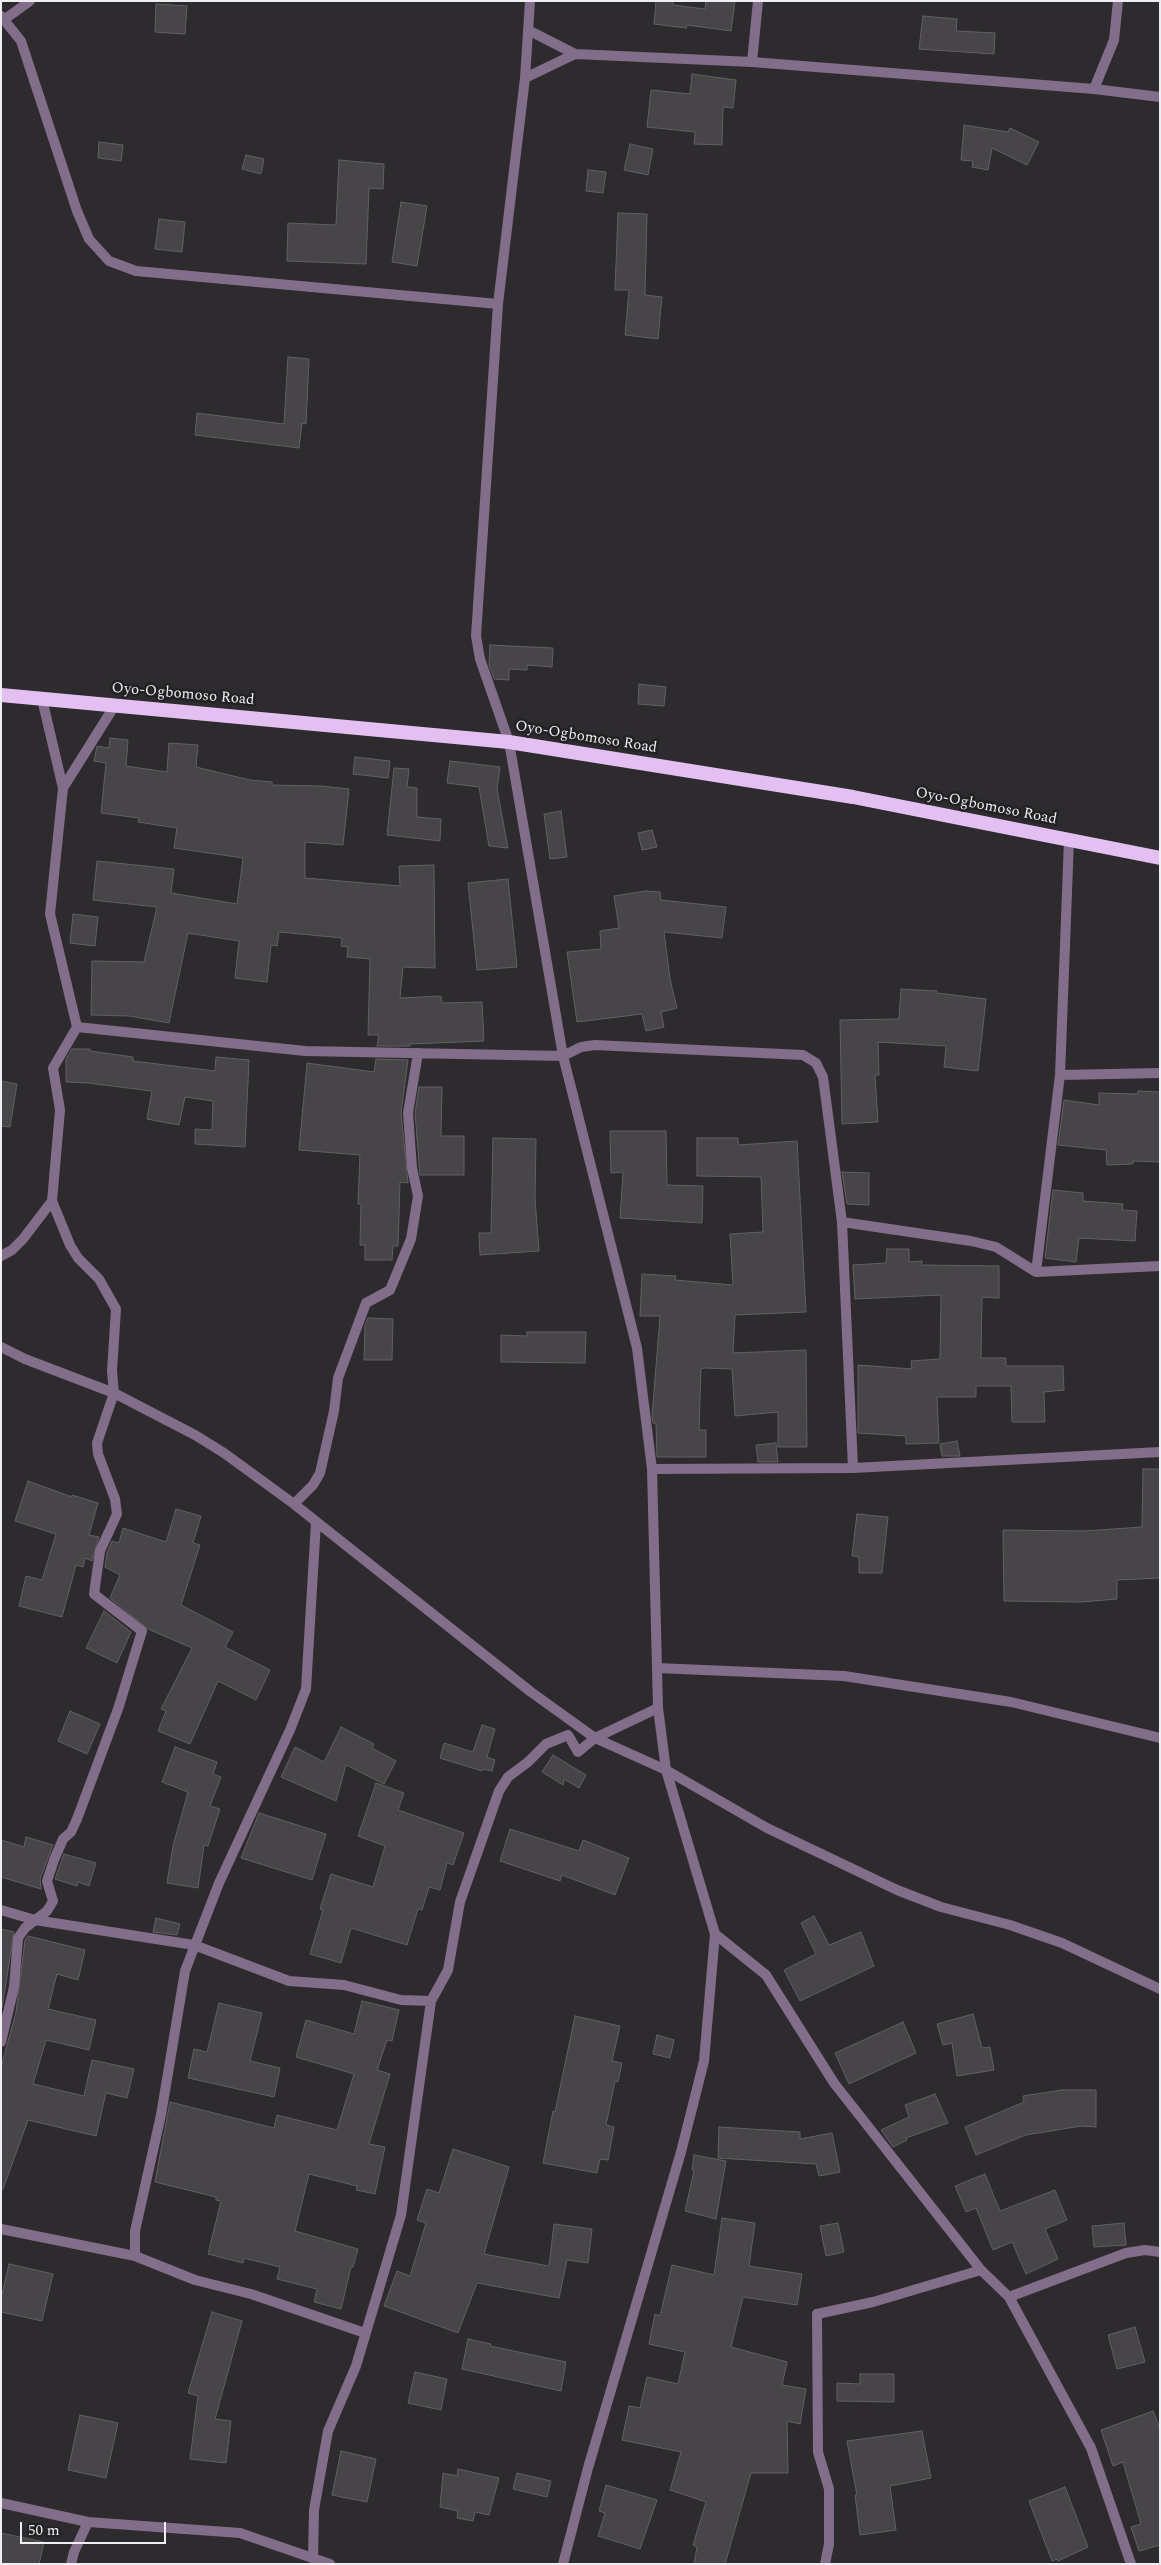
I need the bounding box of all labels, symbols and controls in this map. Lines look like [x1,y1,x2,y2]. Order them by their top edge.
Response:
street label: Oyo-Ogbomoso Road [111,680,255,710]
street label: Oyo-Ogbomoso Road [514,718,658,758]
street label: Oyo-Ogbomoso Road [914,784,1058,830]
scale bar [22,2512,169,2544]
text: 50 m [28,2519,60,2542]

